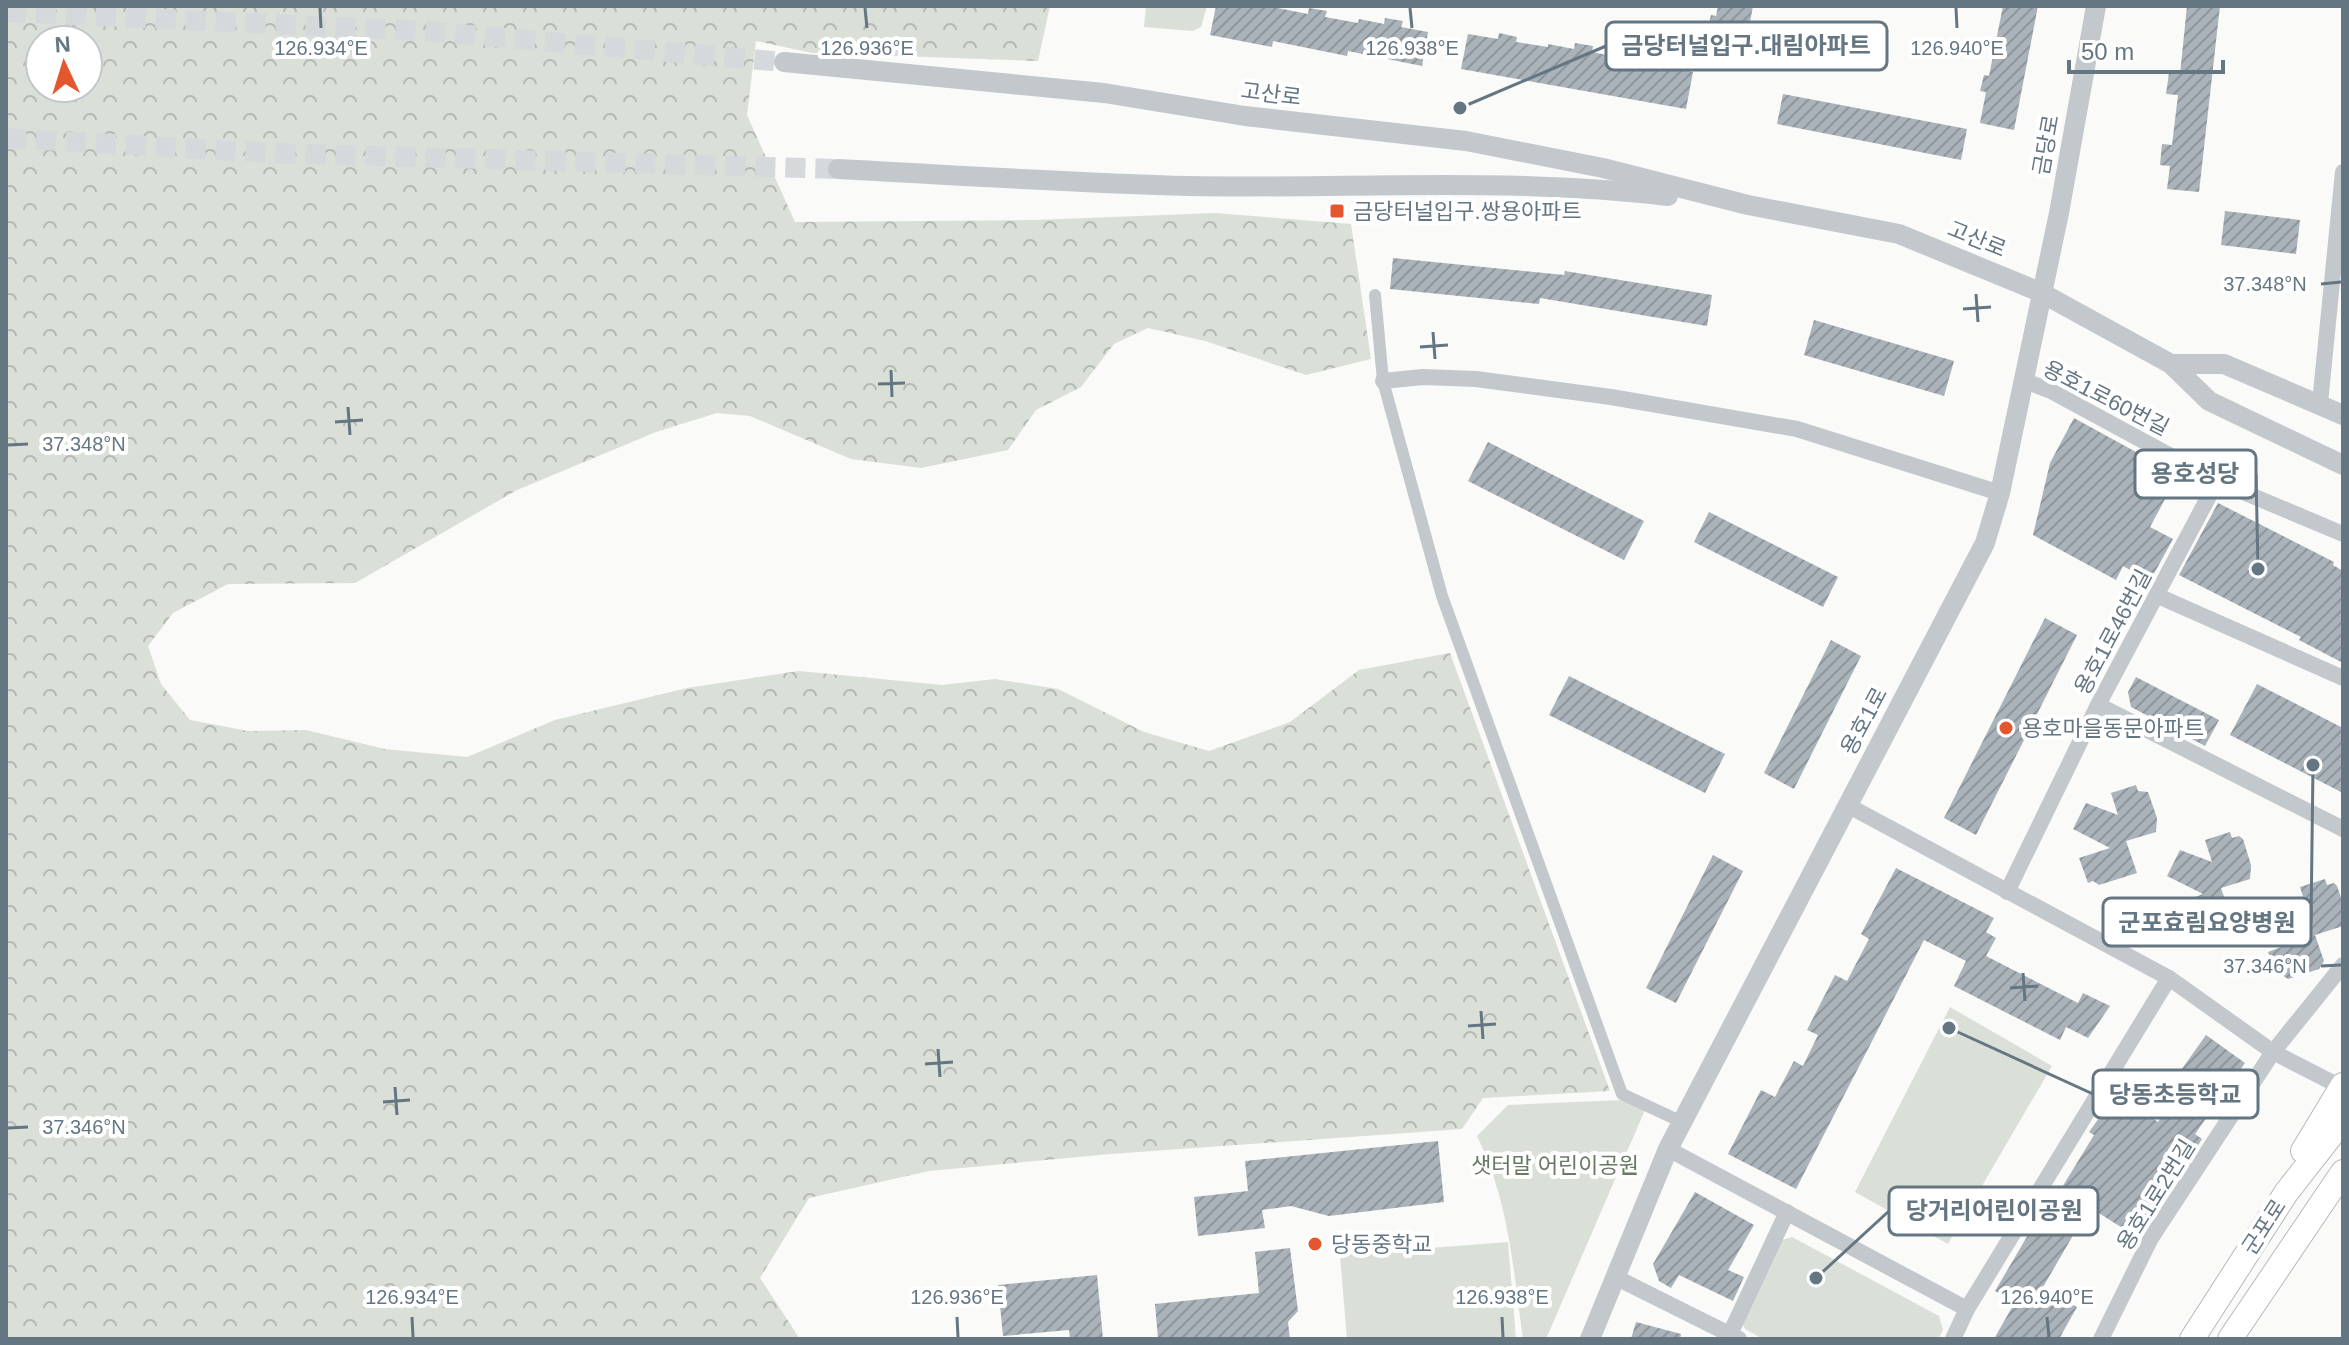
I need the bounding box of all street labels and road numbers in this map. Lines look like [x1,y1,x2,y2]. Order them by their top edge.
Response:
street label: 고산로 [1239,78,1303,110]
street label: 금당로 [2028,113,2064,177]
street label: 고산로 [1944,216,2010,262]
street label: 용호1로60번길 [2039,356,2173,440]
street label: 용호1로46번길 [2070,565,2156,699]
street label: 용호1로 [1836,683,1892,759]
street label: 용호1로2번길 [2112,1135,2200,1255]
street label: 군포로 [2237,1195,2291,1259]

